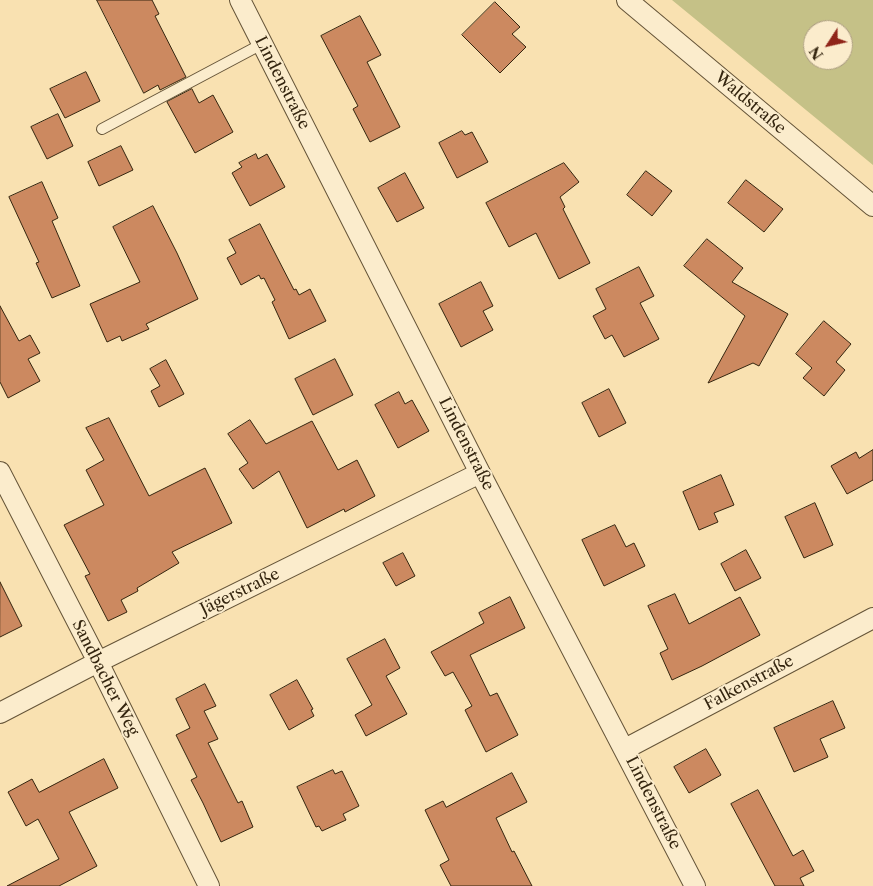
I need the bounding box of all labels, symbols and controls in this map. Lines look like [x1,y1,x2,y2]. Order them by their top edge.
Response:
north arrow [803,20,853,70]
street label: Lindenstraße [250,33,314,133]
text: N [806,43,827,63]
street label: Waldstraße [711,68,789,138]
street label: Lindenstraße [434,394,498,494]
street label: Jägerstraße [197,565,283,619]
street label: Sandbacher Weg [67,617,143,739]
street label: Falkenstraße [701,651,797,715]
street label: Lindenstraße [621,753,685,853]

